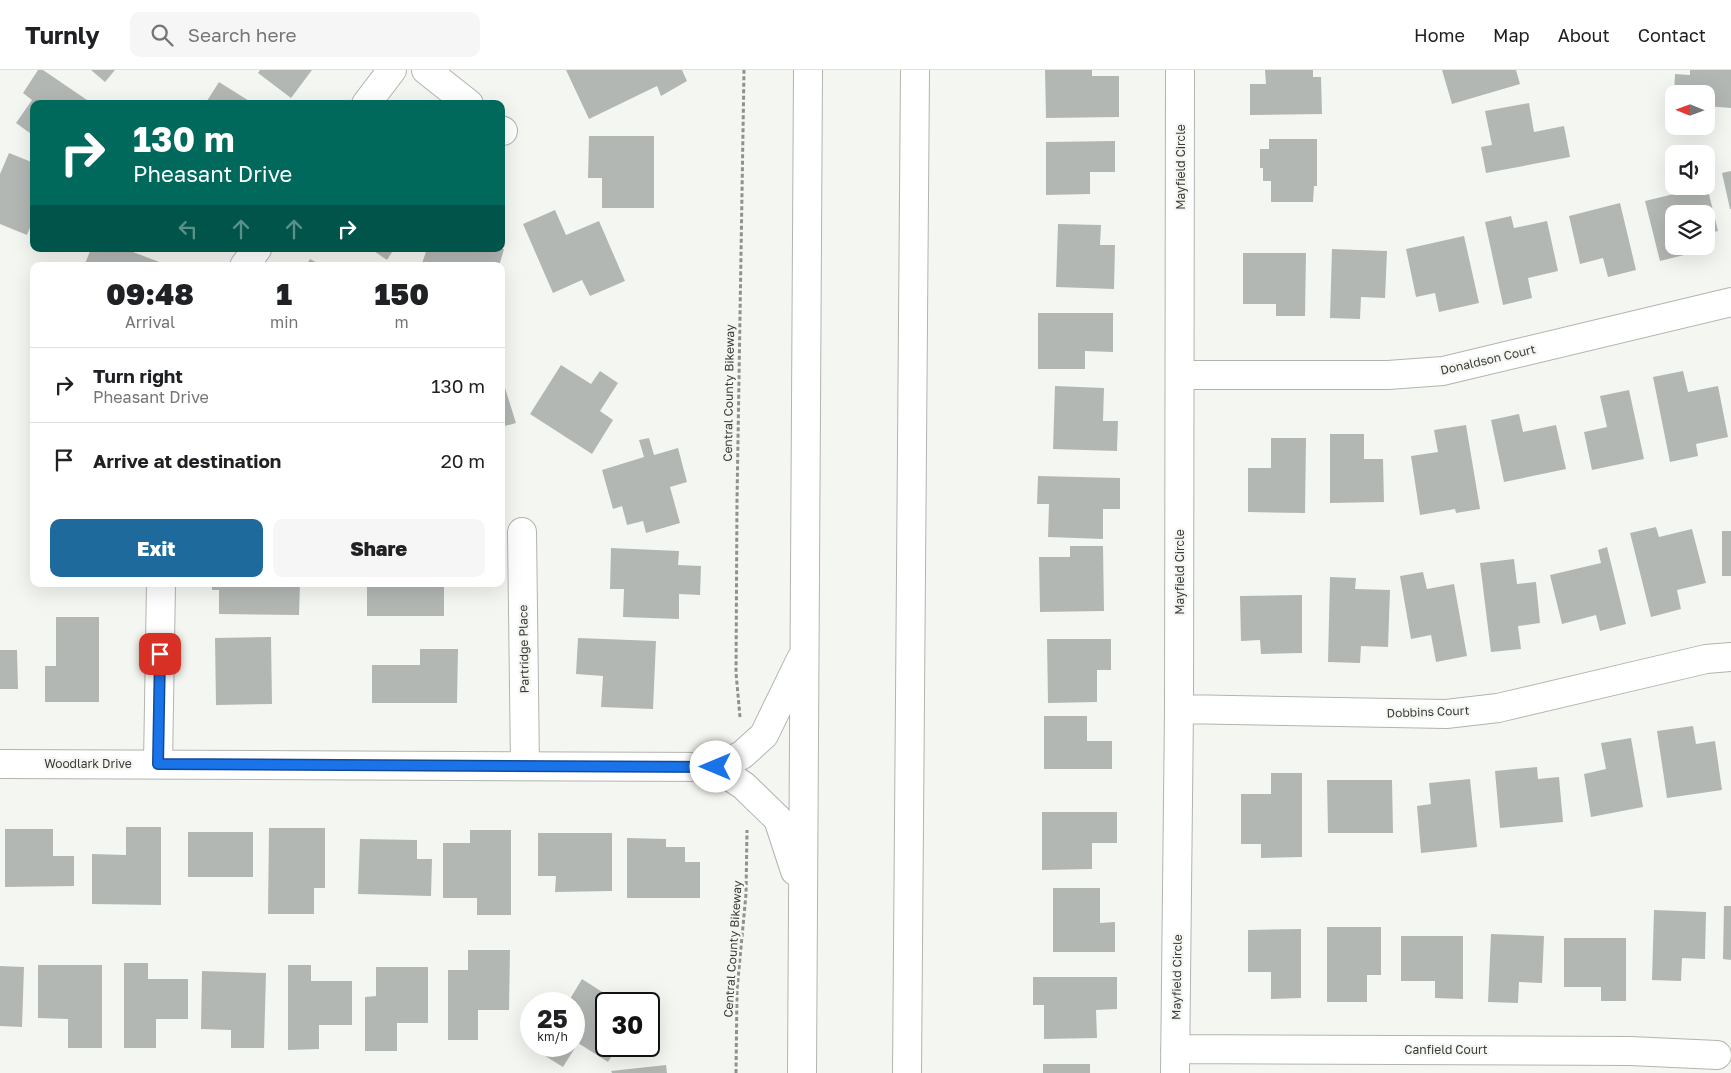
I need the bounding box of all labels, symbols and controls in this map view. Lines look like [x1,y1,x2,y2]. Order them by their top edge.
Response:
search box [130,12,480,57]
text: Turnly [25,20,100,49]
icon: search [148,21,176,49]
text: Search here [188,23,297,46]
text: Home [1414,24,1465,46]
text: Map [1493,24,1530,46]
text: About [1558,24,1610,46]
text: Contact [1638,24,1706,46]
north arrow [1665,85,1715,135]
map controls [1665,85,1715,255]
text: 130 m [133,118,235,160]
icon: right [50,120,115,185]
street label: Mayfield Circle [1173,124,1188,210]
button: sound [1665,145,1715,195]
text: Pheasant Drive [133,160,292,187]
button: layers [1665,205,1715,255]
icon: left [174,215,202,243]
icon: ahead [227,215,255,243]
icon: ahead [280,215,308,243]
icon: right [333,215,361,243]
text: 09:48 [106,276,194,312]
text: 1 [276,276,292,312]
text: 150 [374,276,429,312]
text: Arrival [125,312,175,332]
text: min [270,312,298,332]
text: m [395,312,409,332]
street label: Central County Bikeway [720,324,737,462]
street label: Donaldson Court [1439,341,1537,378]
text: Turn right [93,364,183,387]
icon: right [50,371,78,399]
text: 130 m [431,374,485,397]
text: Pheasant Drive [93,387,209,407]
icon: arrive [50,446,78,474]
text: Arrive at destination [93,449,281,472]
text: 20 m [441,449,485,472]
button: Exit [50,519,263,577]
button: Share [273,519,485,577]
street label: Mayfield Circle [1172,529,1187,615]
street label: Partridge Place [515,604,532,694]
pin [139,633,181,675]
icon: arrive [146,640,174,668]
street label: Dobbins Court [1386,703,1470,720]
position arrow [689,740,741,792]
street label: Woodlark Drive [44,756,132,771]
street label: Central County Bikeway [720,880,745,1018]
street label: Mayfield Circle [1168,934,1185,1020]
speed limit sign: 30 [595,992,660,1057]
text: 25 [537,1003,568,1034]
text: km/h [537,1029,568,1044]
street label: Canfield Court [1404,1042,1488,1057]

